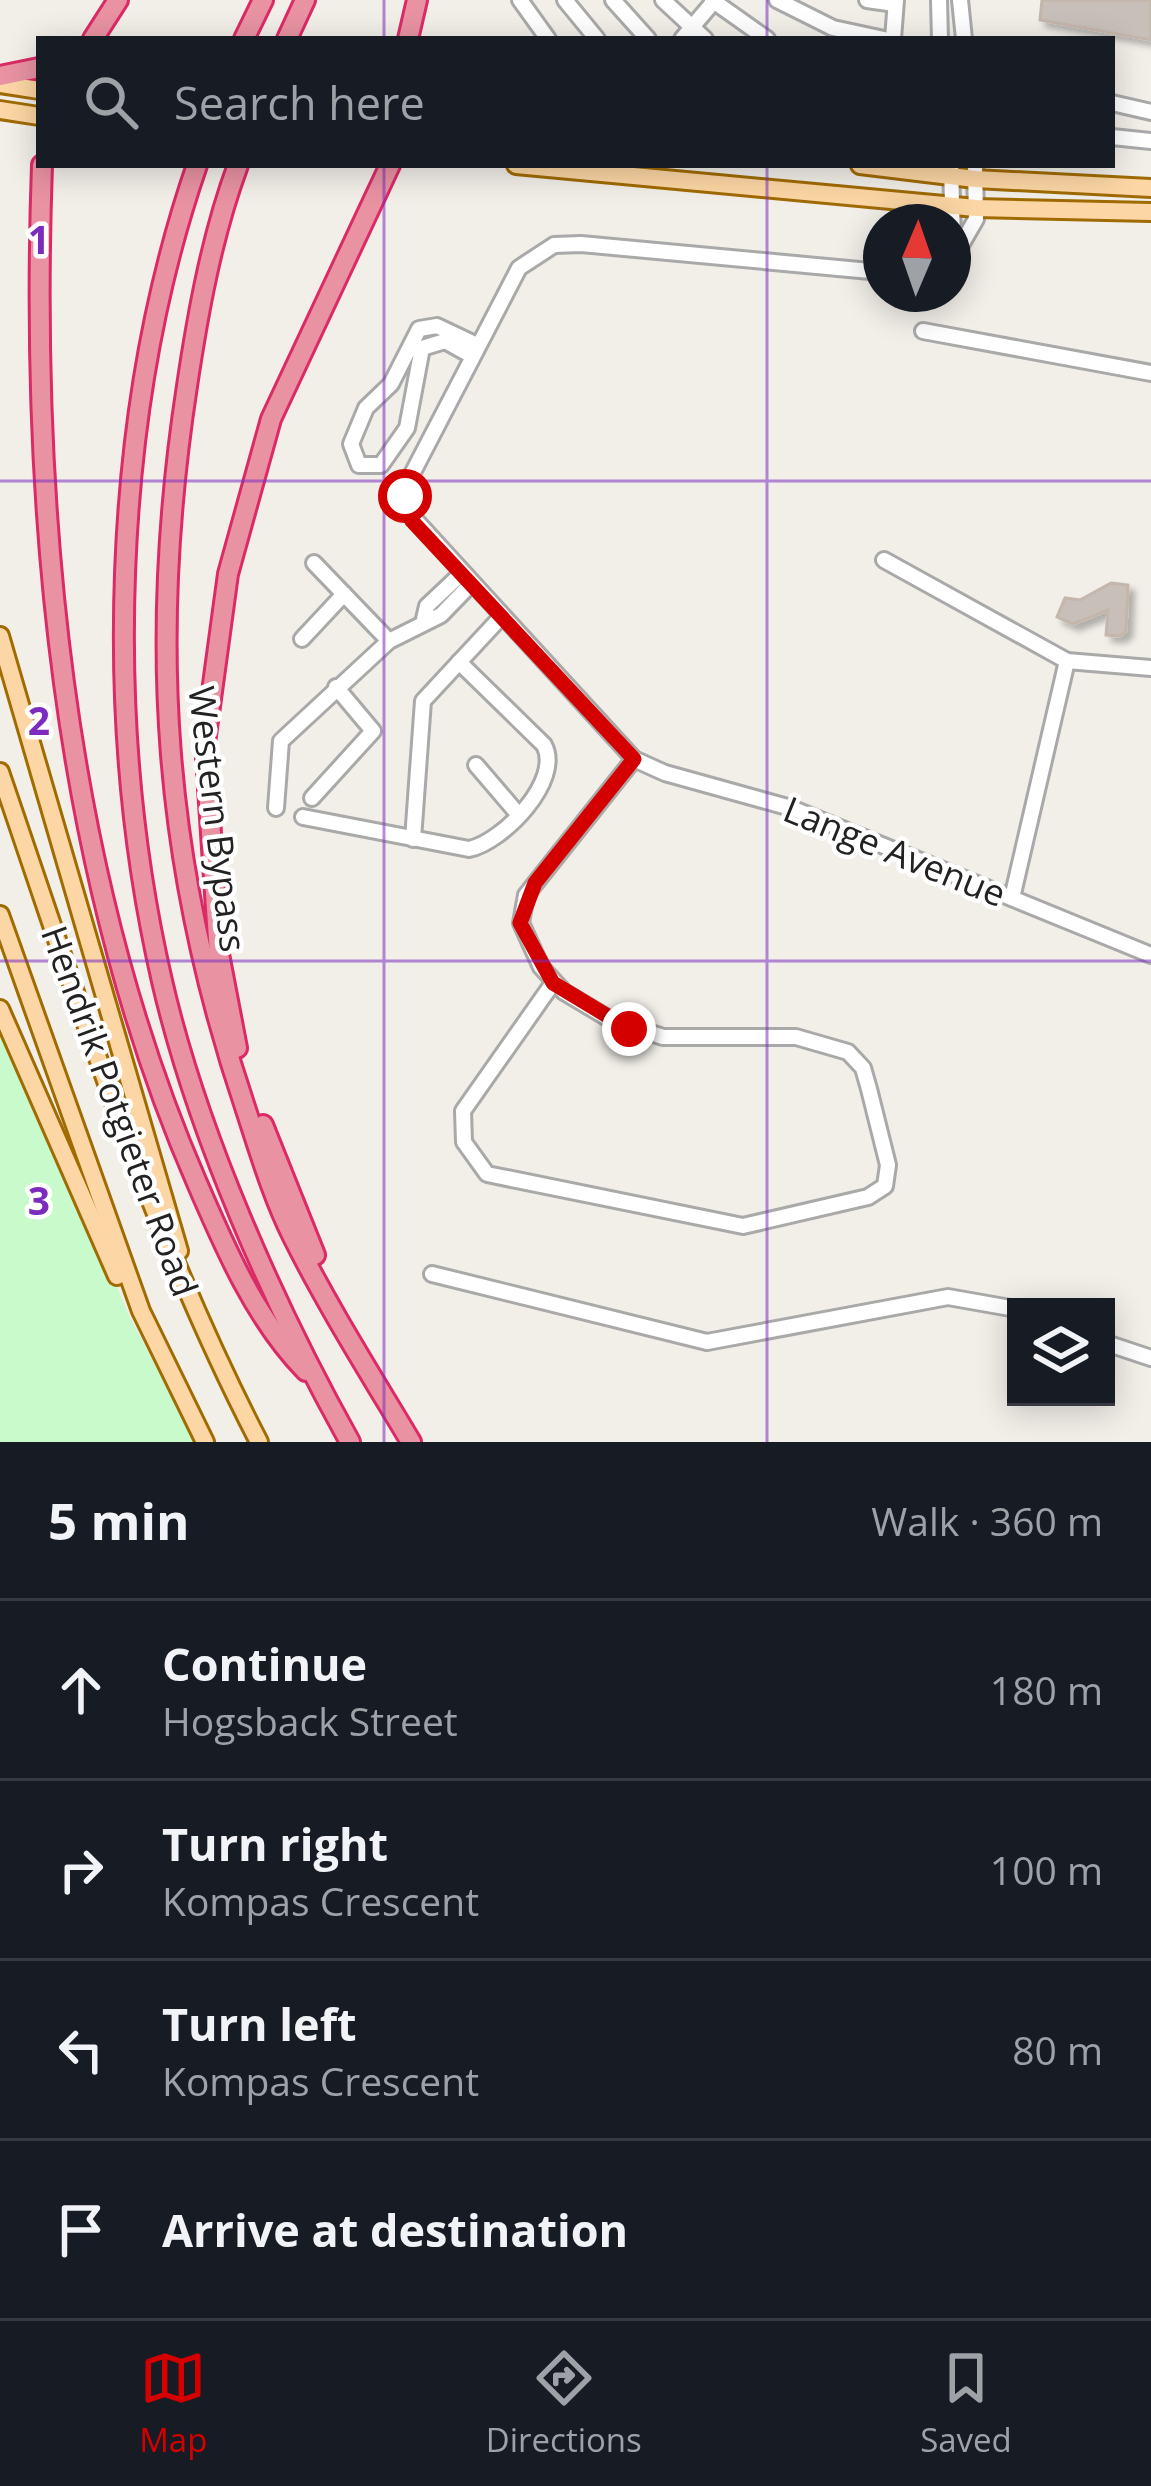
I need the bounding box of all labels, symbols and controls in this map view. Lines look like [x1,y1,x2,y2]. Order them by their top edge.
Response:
search box [36,36,1115,168]
icon: search [78,69,144,135]
text: Search here [174,72,425,133]
north arrow [863,204,971,312]
text: 1 [28,212,50,265]
route start [378,469,432,523]
street label: Western Bypass [177,683,259,955]
text: 2 [28,693,50,746]
street label: Lange Avenue [777,784,1013,918]
street label: Hendrik Potgieter Road [30,919,210,1303]
route end [602,1002,656,1056]
text: 3 [28,1173,50,1226]
map controls [1007,1298,1115,1406]
button: layers [1007,1298,1115,1406]
text: 5 min [48,1485,190,1555]
text: Walk · 360 m [871,1494,1103,1547]
text: Continue [162,1633,367,1694]
icon: ahead [48,1657,114,1723]
text: 180 m [990,1663,1103,1716]
text: Hogsback Street [162,1694,458,1747]
text: Turn right [162,1813,388,1874]
icon: right [48,1837,114,1903]
text: 100 m [990,1843,1103,1896]
text: Kompas Crescent [162,1874,479,1927]
text: Turn left [162,1993,357,2054]
icon: left [48,2017,114,2083]
text: 80 m [1012,2023,1103,2076]
text: Kompas Crescent [162,2054,479,2107]
icon: arrive [48,2197,114,2263]
text: Arrive at destination [162,2199,628,2260]
tab: Map [139,2345,207,2462]
tab: Directions [486,2345,642,2462]
tab: Saved [920,2345,1012,2462]

